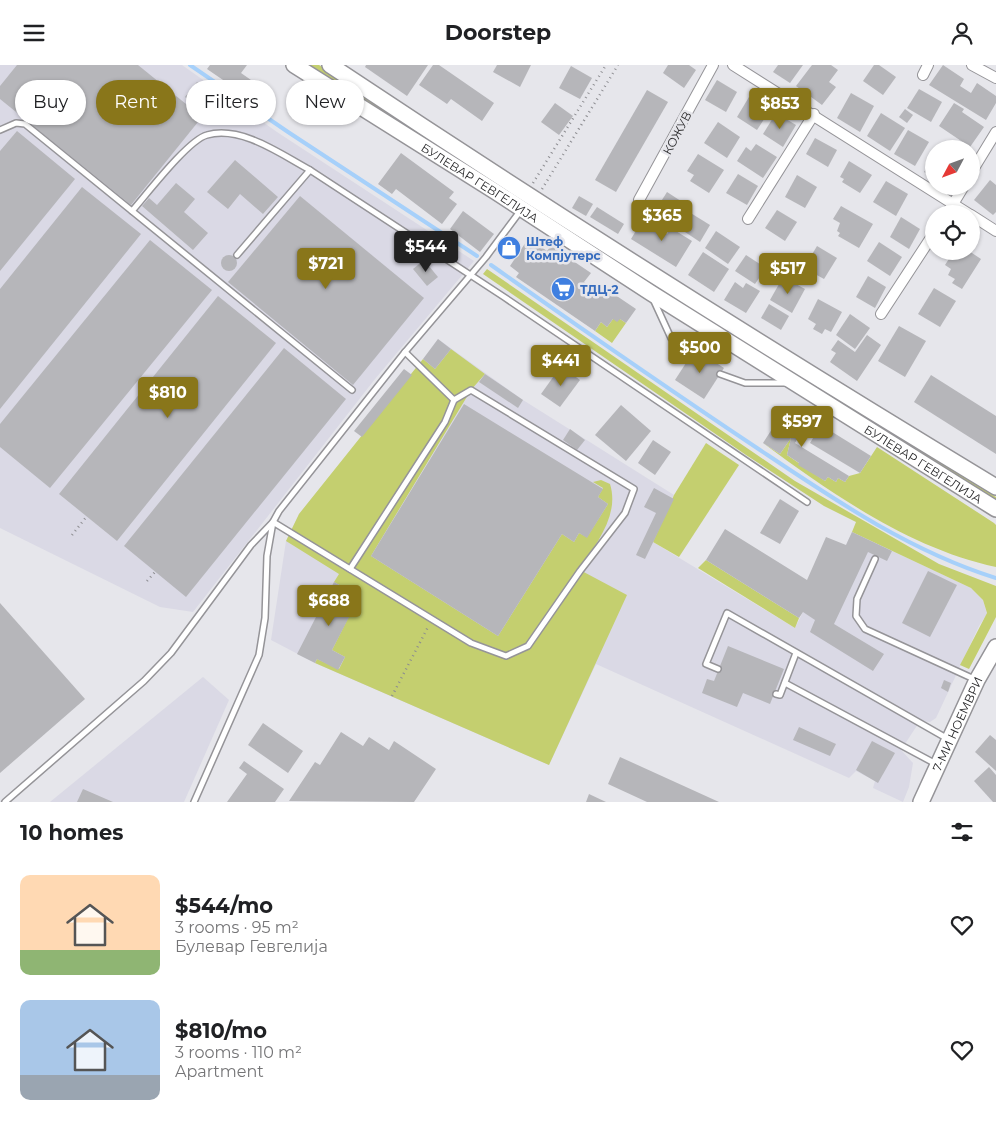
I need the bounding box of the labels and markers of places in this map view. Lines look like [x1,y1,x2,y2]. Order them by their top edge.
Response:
pin: $853 [750,87,810,130]
pin: $365 [632,199,692,242]
pin: $544 [396,231,456,273]
place label: Штеф Компјутерс [526,234,601,263]
shop icon: Штеф Компјутерс [496,235,522,261]
pin: $721 [296,247,356,290]
pin: $517 [758,253,818,295]
supermarket icon: ТДЦ-2 [550,276,576,302]
place label: ТДЦ-2 [580,282,619,297]
pin: $500 [670,331,730,374]
pin: $441 [531,345,591,387]
pin: $810 [138,377,198,419]
pin: $597 [772,405,832,448]
pin: $688 [299,585,359,627]

